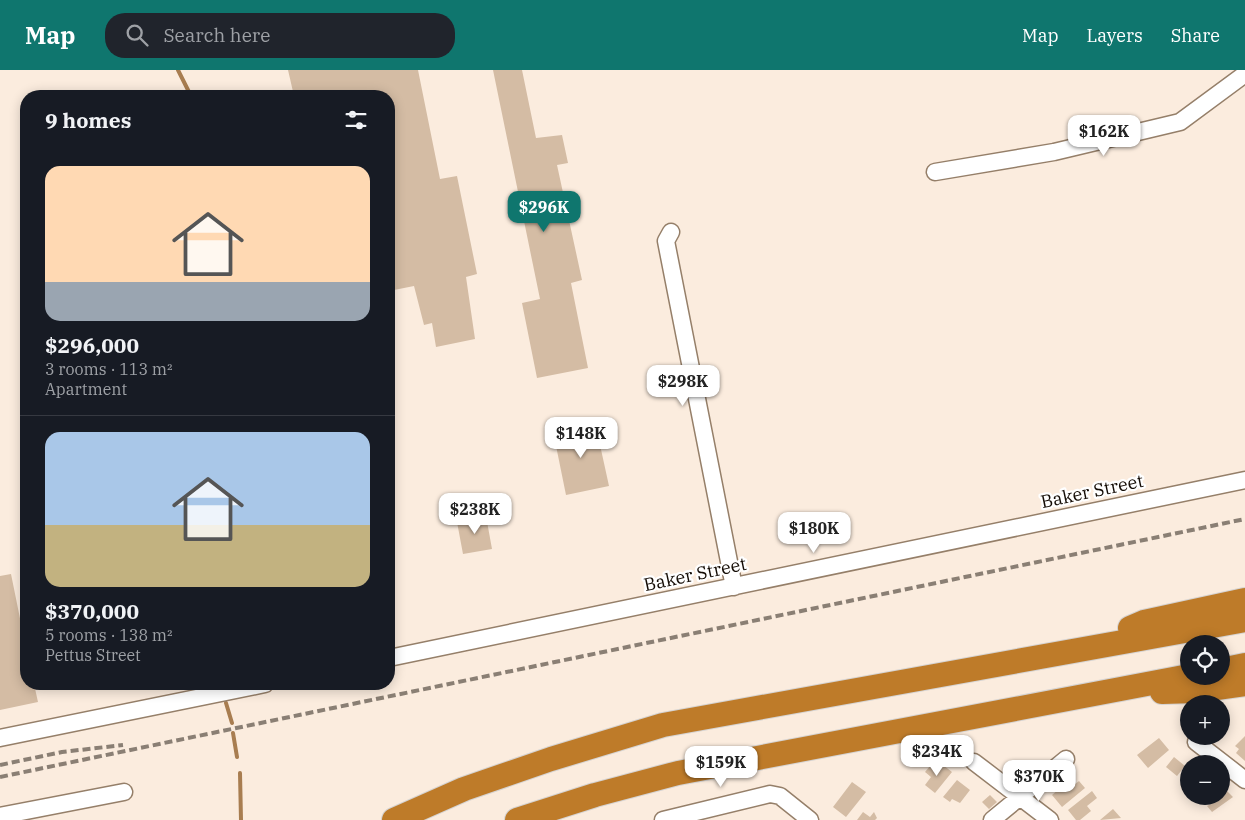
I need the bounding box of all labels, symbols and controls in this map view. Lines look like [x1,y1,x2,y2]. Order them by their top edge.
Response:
search box [105,13,455,58]
text: Map [25,19,75,51]
icon: search [123,21,151,49]
text: Search here [163,23,270,47]
text: Map [1022,24,1059,47]
text: Layers [1087,24,1143,47]
text: Share [1171,24,1220,47]
text: 9 homes [45,106,131,134]
icon: filters [342,106,370,134]
pin: $162K [1069,114,1139,157]
text: $162K [1079,121,1129,141]
pin: $296K [509,190,579,233]
text: $296K [519,197,569,217]
icon: home [163,199,253,289]
text: $296,000 [45,331,139,359]
text: 3 rooms · 113 m² [45,359,173,379]
pin: $298K [648,364,718,407]
text: $298K [658,371,708,391]
text: Apartment [45,379,127,399]
pin: $148K [546,416,616,459]
text: $148K [556,423,606,443]
icon: home [163,464,253,554]
street label: Baker Street [1039,469,1145,513]
pin: $238K [440,492,510,535]
text: $238K [450,499,500,519]
pin: $180K [779,512,849,554]
text: $180K [789,518,839,538]
street label: Baker Street [642,552,748,596]
text: $370,000 [45,597,139,625]
text: 5 rooms · 138 m² [45,625,173,645]
map controls [1180,635,1230,805]
button: locate [1180,635,1230,685]
text: Pettus Street [45,645,141,665]
button: + [1180,695,1230,745]
pin: $234K [902,734,972,777]
text: $234K [912,741,962,761]
pin: $159K [686,746,756,788]
text: $159K [696,752,746,772]
button: − [1180,755,1230,805]
pin: $370K [1004,760,1074,802]
text: $370K [1014,766,1064,786]

